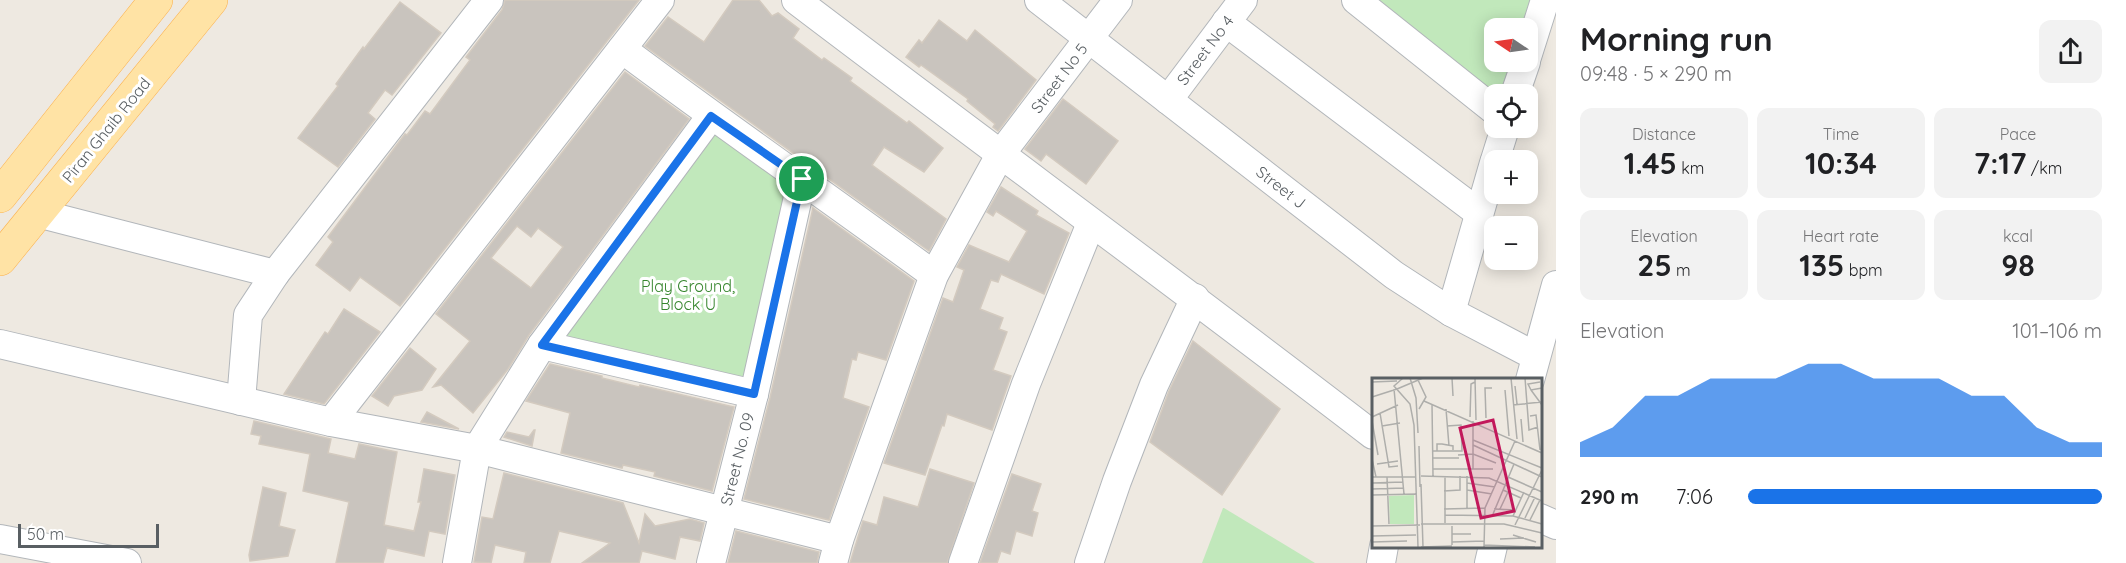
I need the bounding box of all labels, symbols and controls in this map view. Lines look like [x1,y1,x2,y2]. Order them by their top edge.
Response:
street label: Street No 4 [1172,11,1238,89]
north arrow [1484,18,1538,72]
map controls [1484,18,1538,270]
text: Morning run [1580,18,1773,59]
button: share [2039,20,2102,83]
street label: Street No 5 [1026,39,1092,117]
text: 09:48 · 5 × 290 m [1580,61,1732,86]
street label: Piran Ghaib Road [58,73,154,187]
button: locate [1484,84,1538,138]
text: Distance [1632,124,1696,144]
text: Time [1823,124,1859,144]
text: Pace [2000,124,2036,144]
text: 1.45 [1624,144,1677,182]
text: 10:34 [1805,144,1877,182]
text: 7:17 [1974,144,2026,182]
button: + [1484,150,1538,204]
pin [776,153,827,204]
text: km [1677,158,1704,178]
text: /km [2026,158,2062,178]
street label: Street J [1252,161,1310,213]
icon: arrive [785,162,818,195]
button: − [1484,216,1538,270]
text: Elevation [1630,226,1698,246]
text: Heart rate [1803,226,1879,246]
text: kcal [2003,226,2033,246]
text: 25 [1637,246,1672,284]
text: 135 [1799,246,1844,284]
text: 98 [2001,246,2035,284]
text: m [1672,260,1691,280]
text: bpm [1844,260,1883,280]
park label: Play Ground, Block U [641,276,735,314]
text: Elevation [1580,318,1664,343]
text: 101–106 m [2012,318,2102,343]
inset map [1372,378,1541,548]
street label: Street No. 09 [716,410,758,508]
text: 290 m [1580,484,1639,509]
text: 7:06 [1676,484,1713,509]
scale bar [18,521,159,548]
text: 50 m [27,524,64,544]

